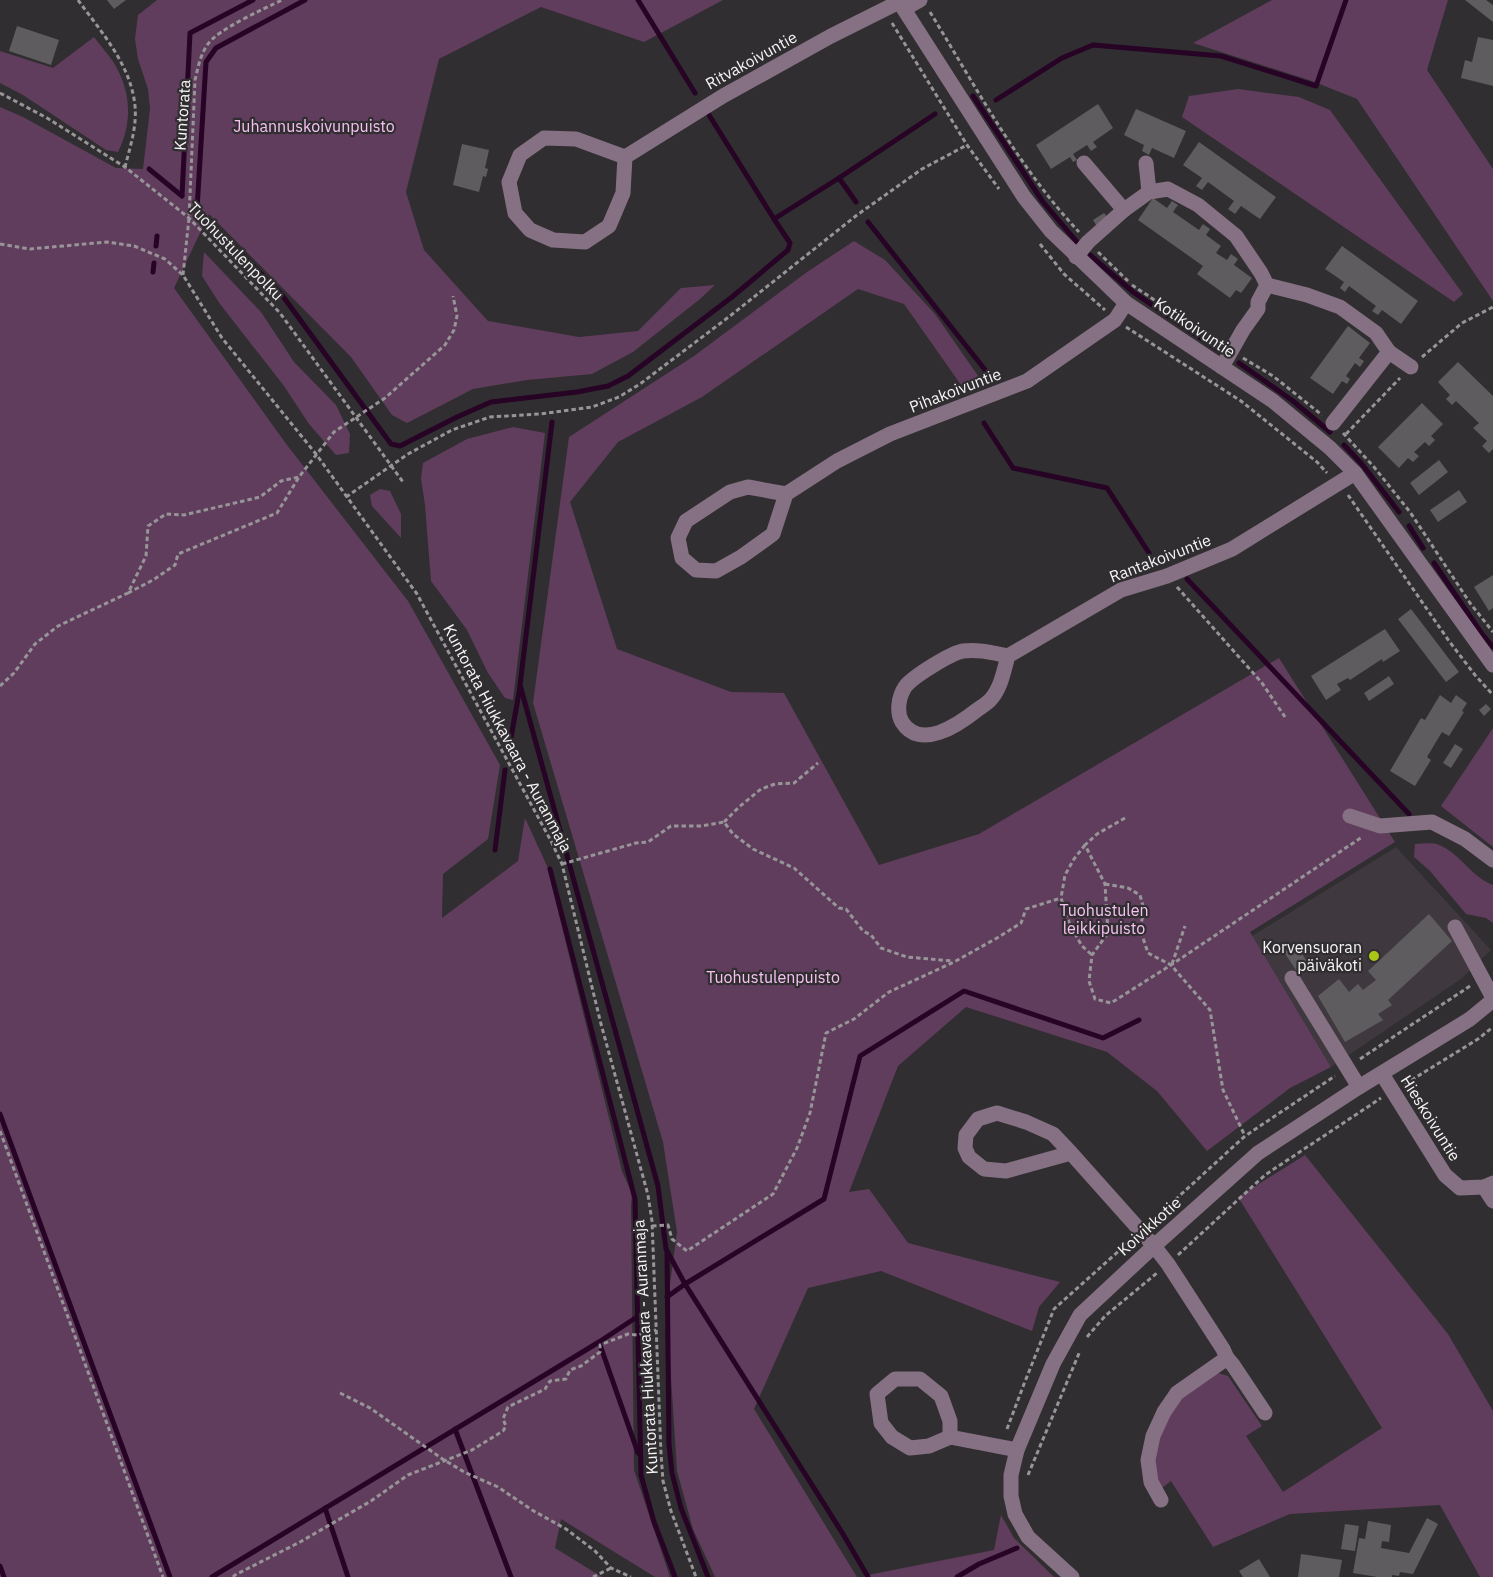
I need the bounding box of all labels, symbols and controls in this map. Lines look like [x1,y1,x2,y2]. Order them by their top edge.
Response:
street label: Ritvakoivuntie [702,26,801,93]
street label: Kuntorata [170,78,194,151]
park label: Juhannuskoivunpuisto [233,116,395,136]
street label: Tuohustulenpolku [184,198,288,304]
street label: Kotikoivuntie [1150,292,1240,362]
street label: Pihakoivuntie [906,363,1004,417]
street label: Rantakoivuntie [1106,529,1214,587]
street label: Kuntorata Hiukkavaara - Auranmaja [439,621,577,856]
park label: Tuohustulen leikkipuisto [1059,900,1149,938]
place label: Korvensuoran päiväkoti [1262,937,1362,975]
marker: Korvensuoran päiväkoti [1367,949,1381,963]
park label: Tuohustulenpuisto [706,967,840,987]
street label: Hieskoivuntie [1397,1071,1465,1165]
street label: Koivikkotie [1113,1192,1185,1260]
street label: Kuntorata Hiukkavaara - Auranmaja [628,1218,662,1475]

